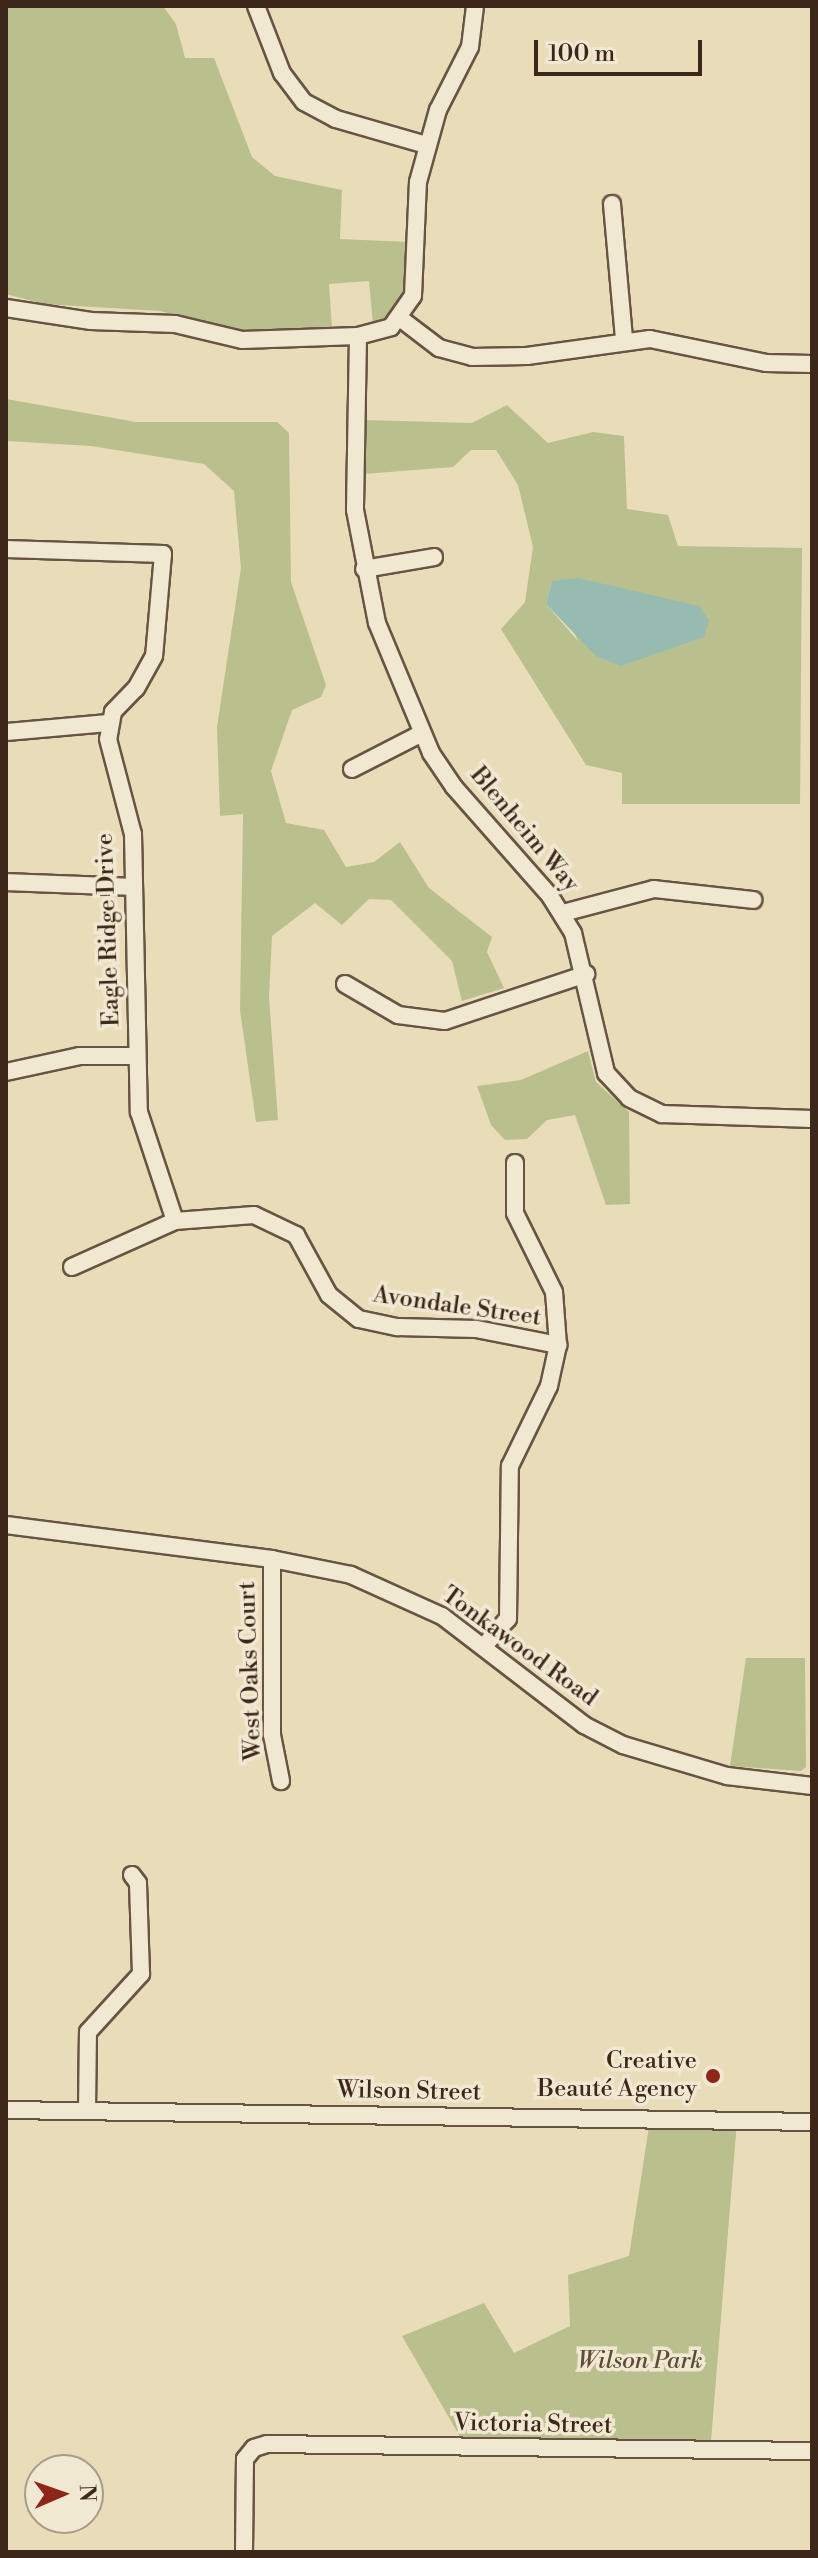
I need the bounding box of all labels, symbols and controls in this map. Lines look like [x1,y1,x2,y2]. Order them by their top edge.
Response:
scale bar [538,24,706,74]
text: 100 m [548,39,615,69]
street label: Blenheim Way [463,762,585,898]
street label: Eagle Ridge Drive [91,833,127,1027]
street label: Avondale Street [371,1281,543,1333]
street label: West Oaks Court [233,1581,269,1761]
street label: Tonkawood Road [436,1581,602,1713]
place label: Creative Beauté Agency [537,2048,697,2104]
marker: Creative Beauté Agency [704,2067,722,2085]
street label: Wilson Street [337,2076,481,2108]
park label: Wilson Park [578,2348,702,2376]
street label: Victoria Street [453,2409,613,2441]
north arrow [24,2454,104,2534]
text: N [73,2484,100,2502]

